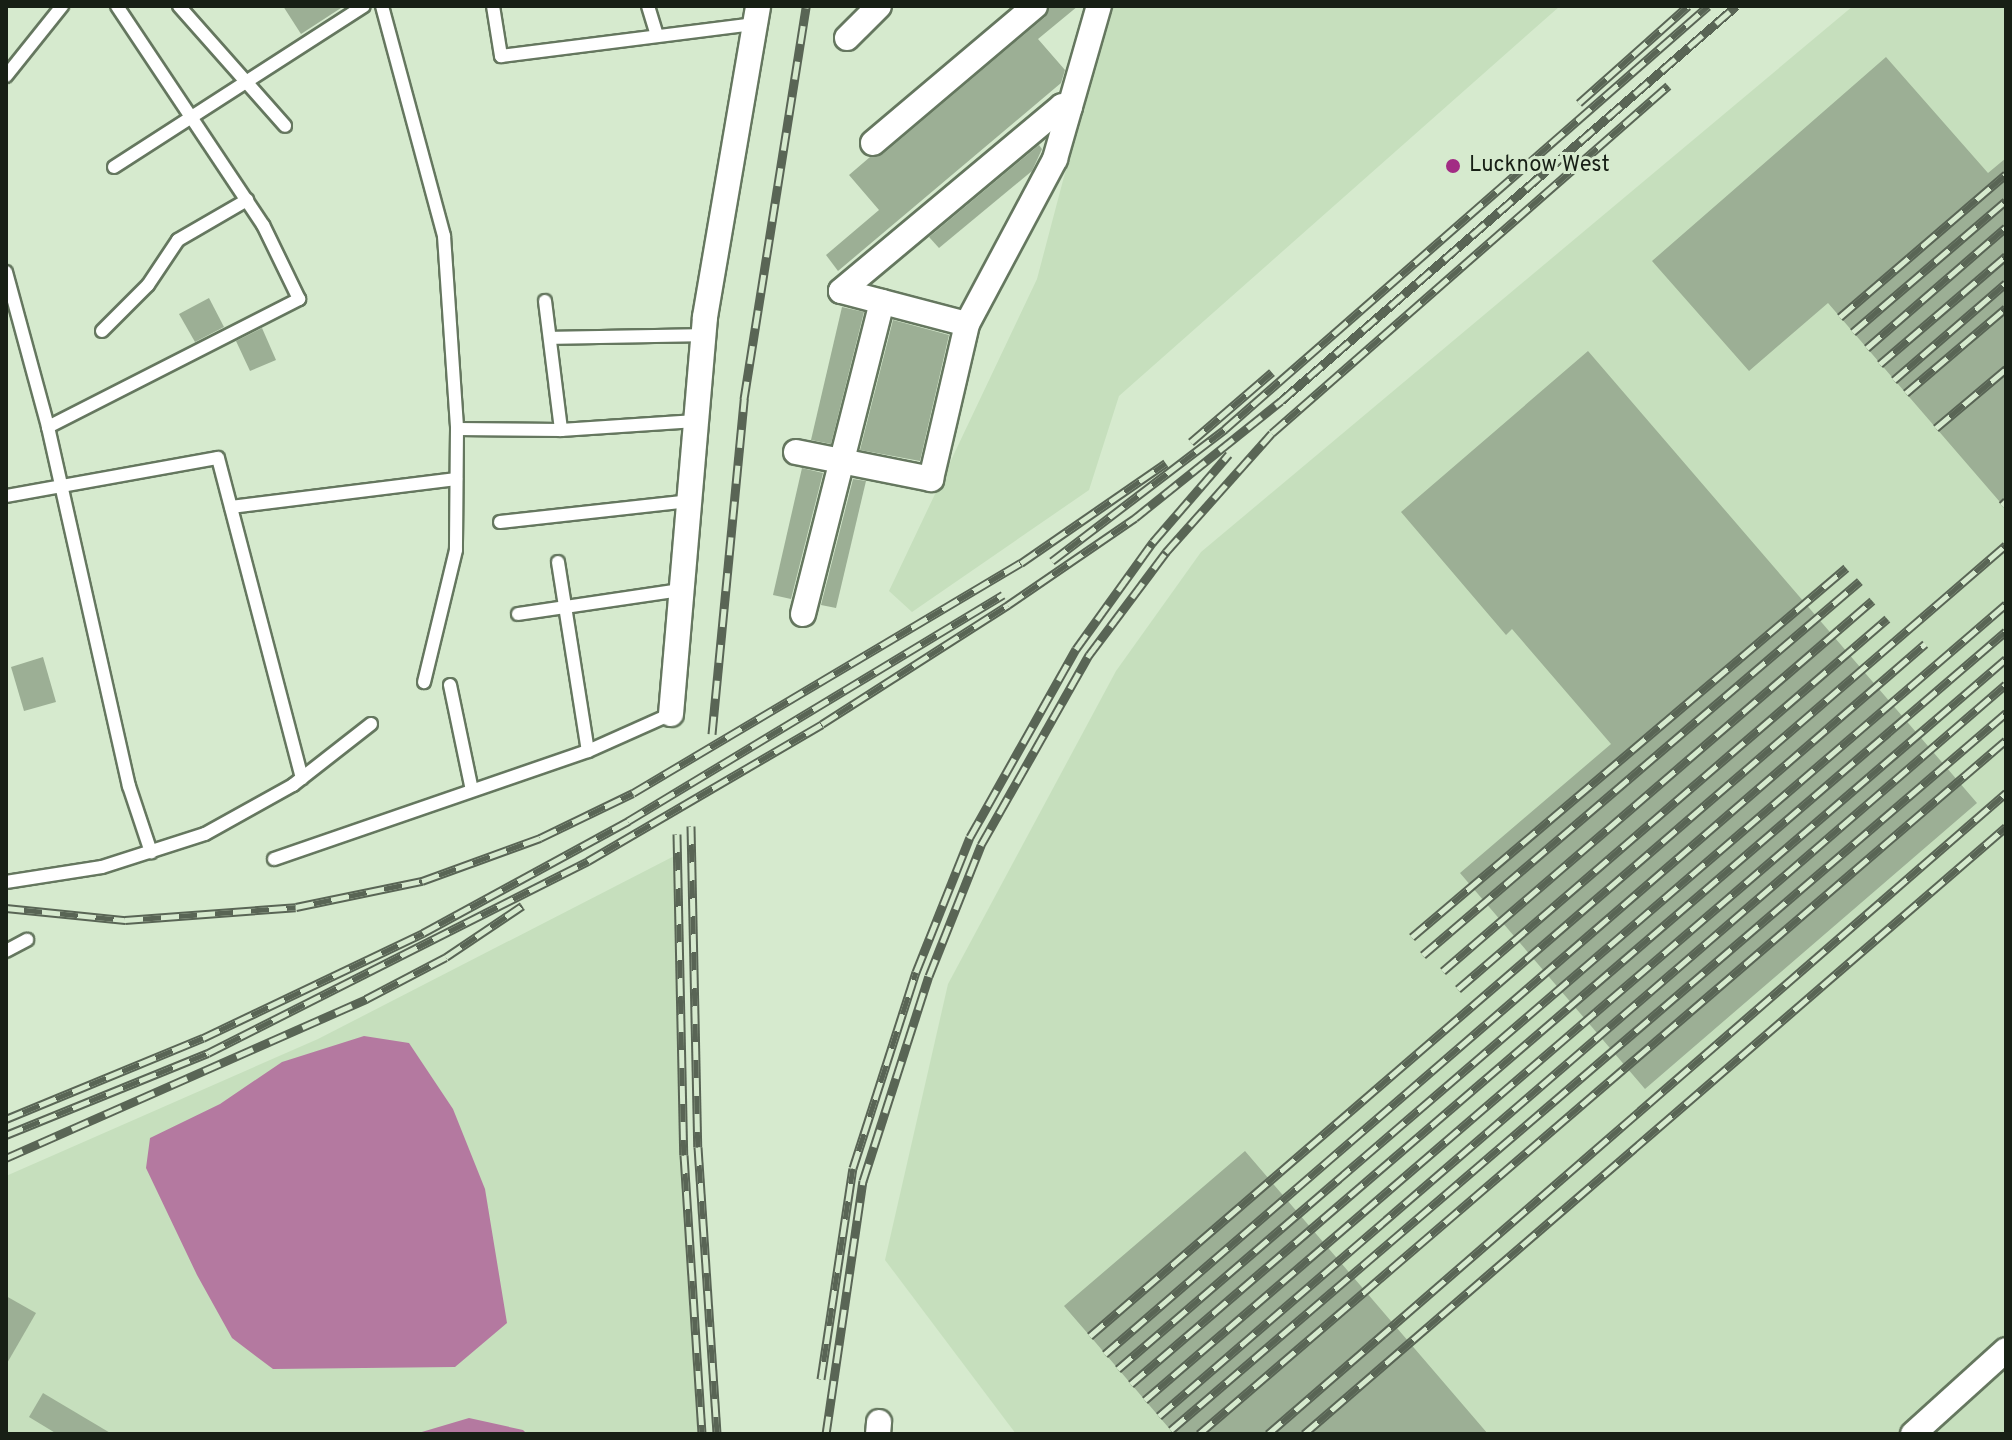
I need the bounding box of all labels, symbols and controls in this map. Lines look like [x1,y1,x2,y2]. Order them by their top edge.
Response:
place label: Lucknow West [1469,153,1610,179]
marker: Lucknow West [1444,157,1462,175]

